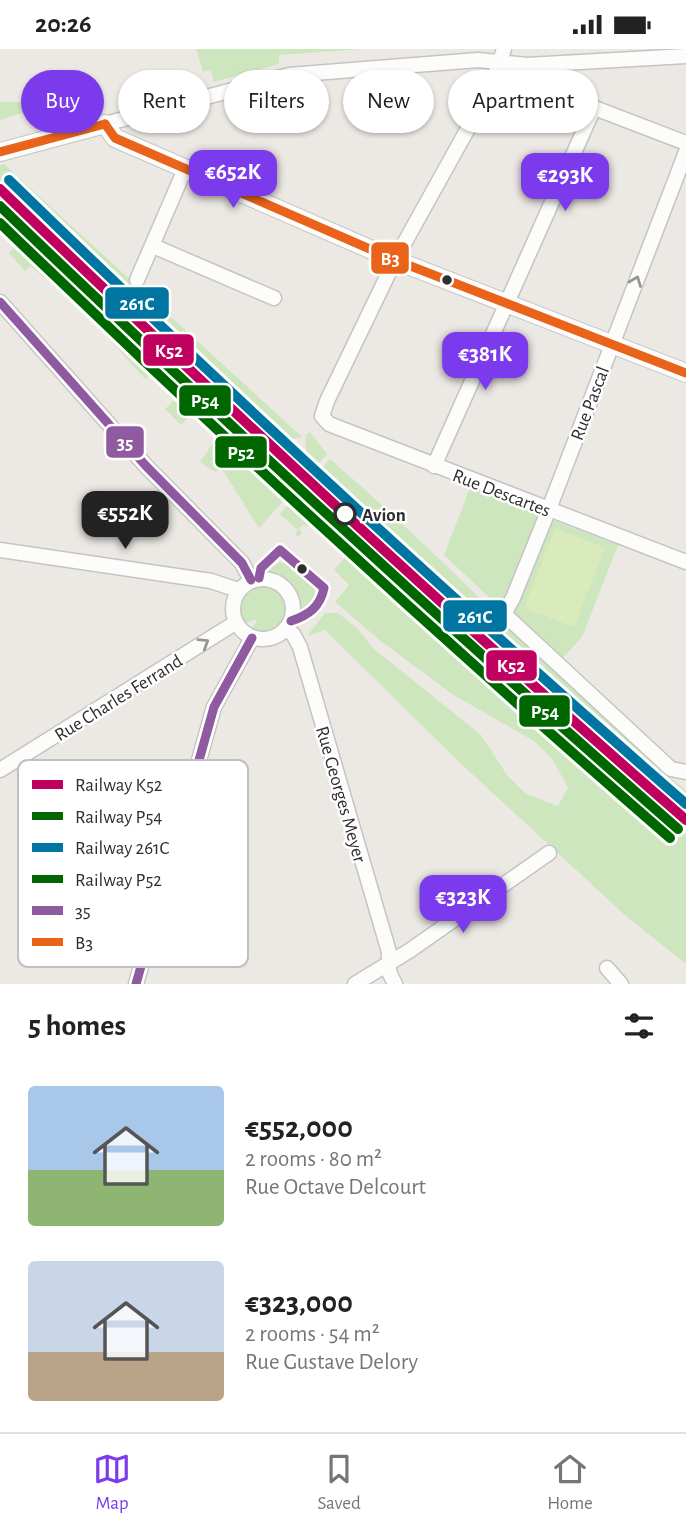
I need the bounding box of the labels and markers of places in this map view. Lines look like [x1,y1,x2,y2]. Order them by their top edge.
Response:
pin: €652K [184,151,282,210]
pin: €293K [516,153,614,213]
unlabelled marker [440,273,454,287]
pin: €381K [436,333,534,392]
pin: €552K [76,491,174,551]
marker: Avion [334,503,356,525]
place label: Avion [362,506,406,525]
unlabelled marker [295,562,309,576]
pin: €323K [414,875,512,935]

